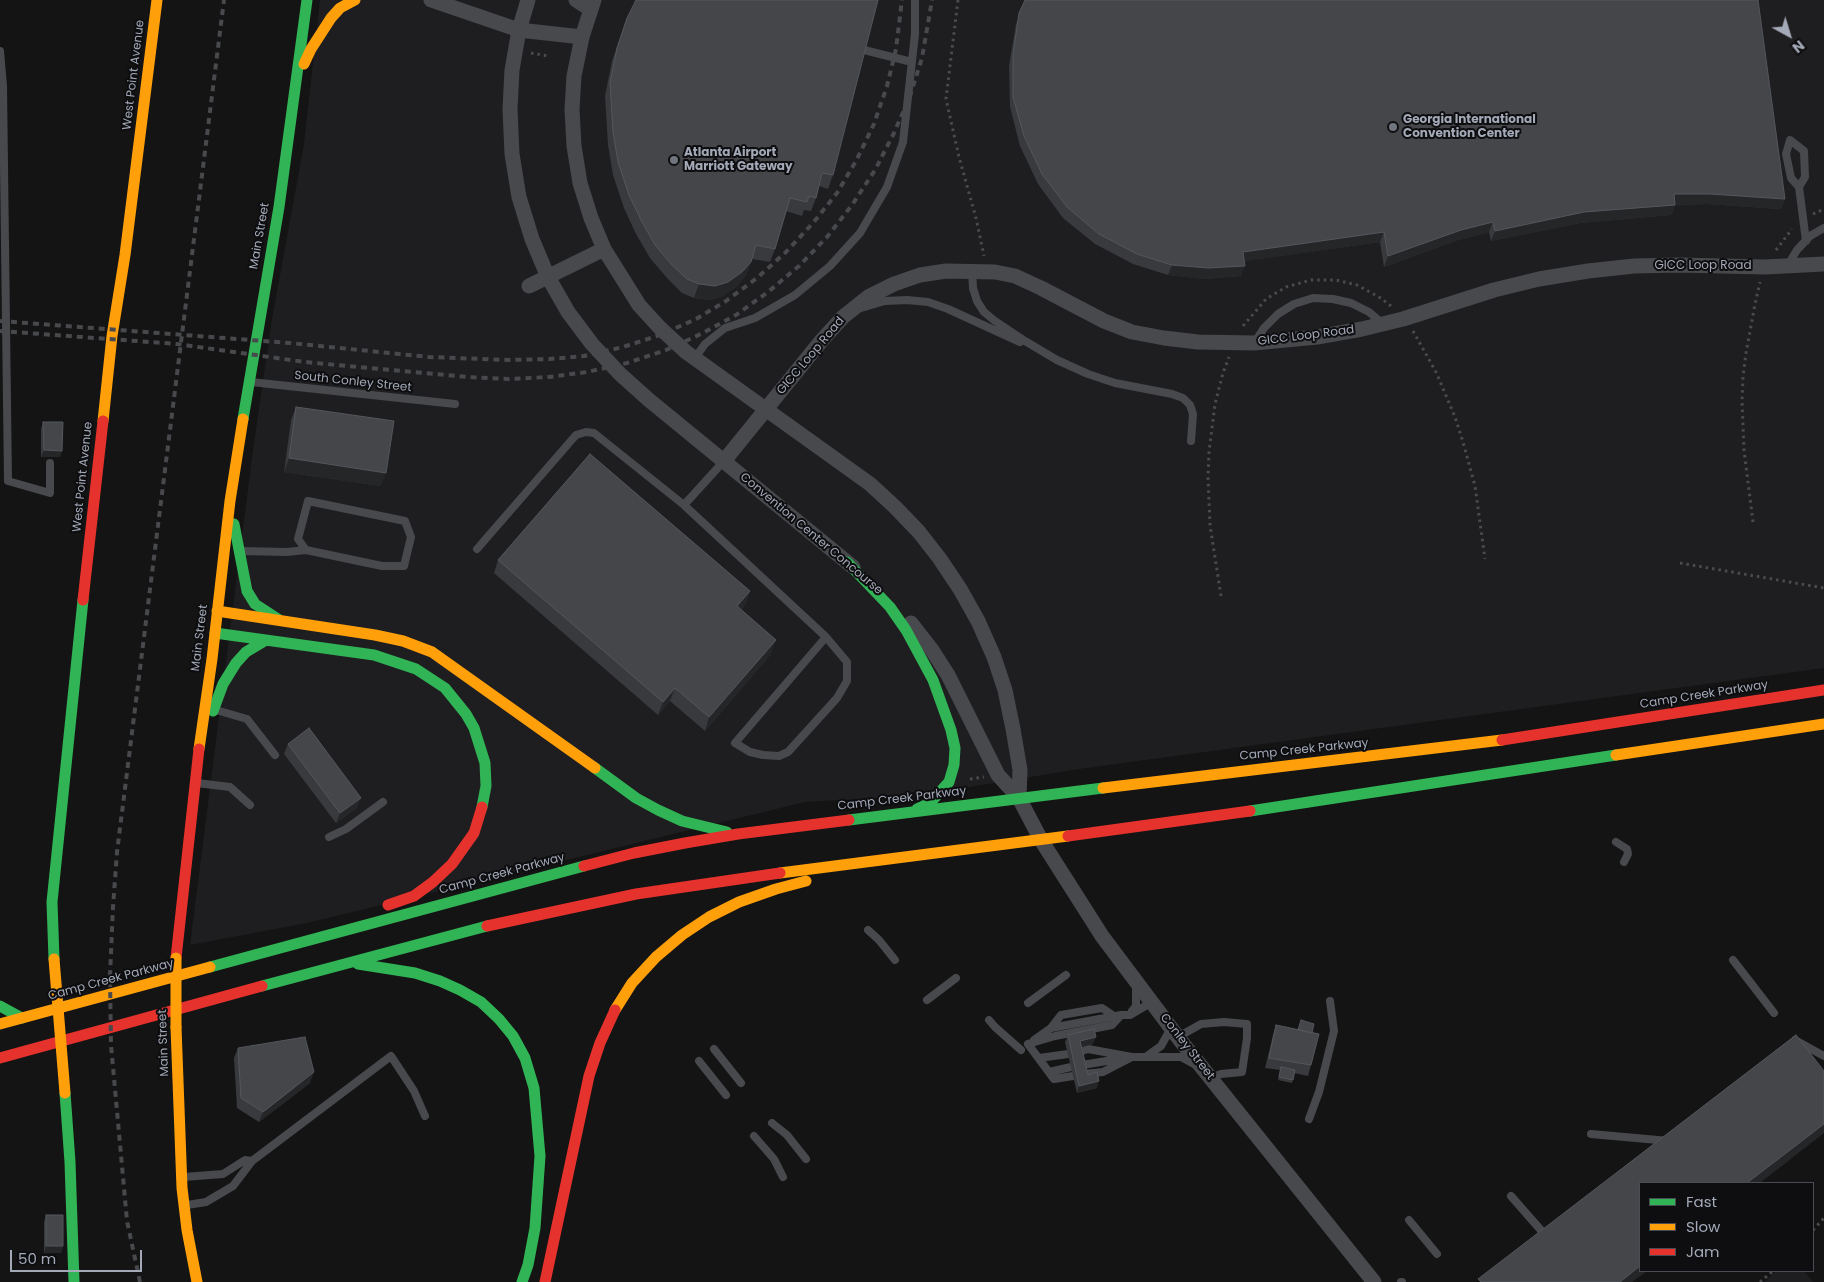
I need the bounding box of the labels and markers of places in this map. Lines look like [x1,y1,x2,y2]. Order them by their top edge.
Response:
place label: Georgia International Convention Center [1403,113,1536,141]
marker: Georgia International Convention Center [1387,121,1399,133]
place label: Atlanta Airport Marriott Gateway [684,146,793,174]
marker: Atlanta Airport Marriott Gateway [668,154,680,166]

